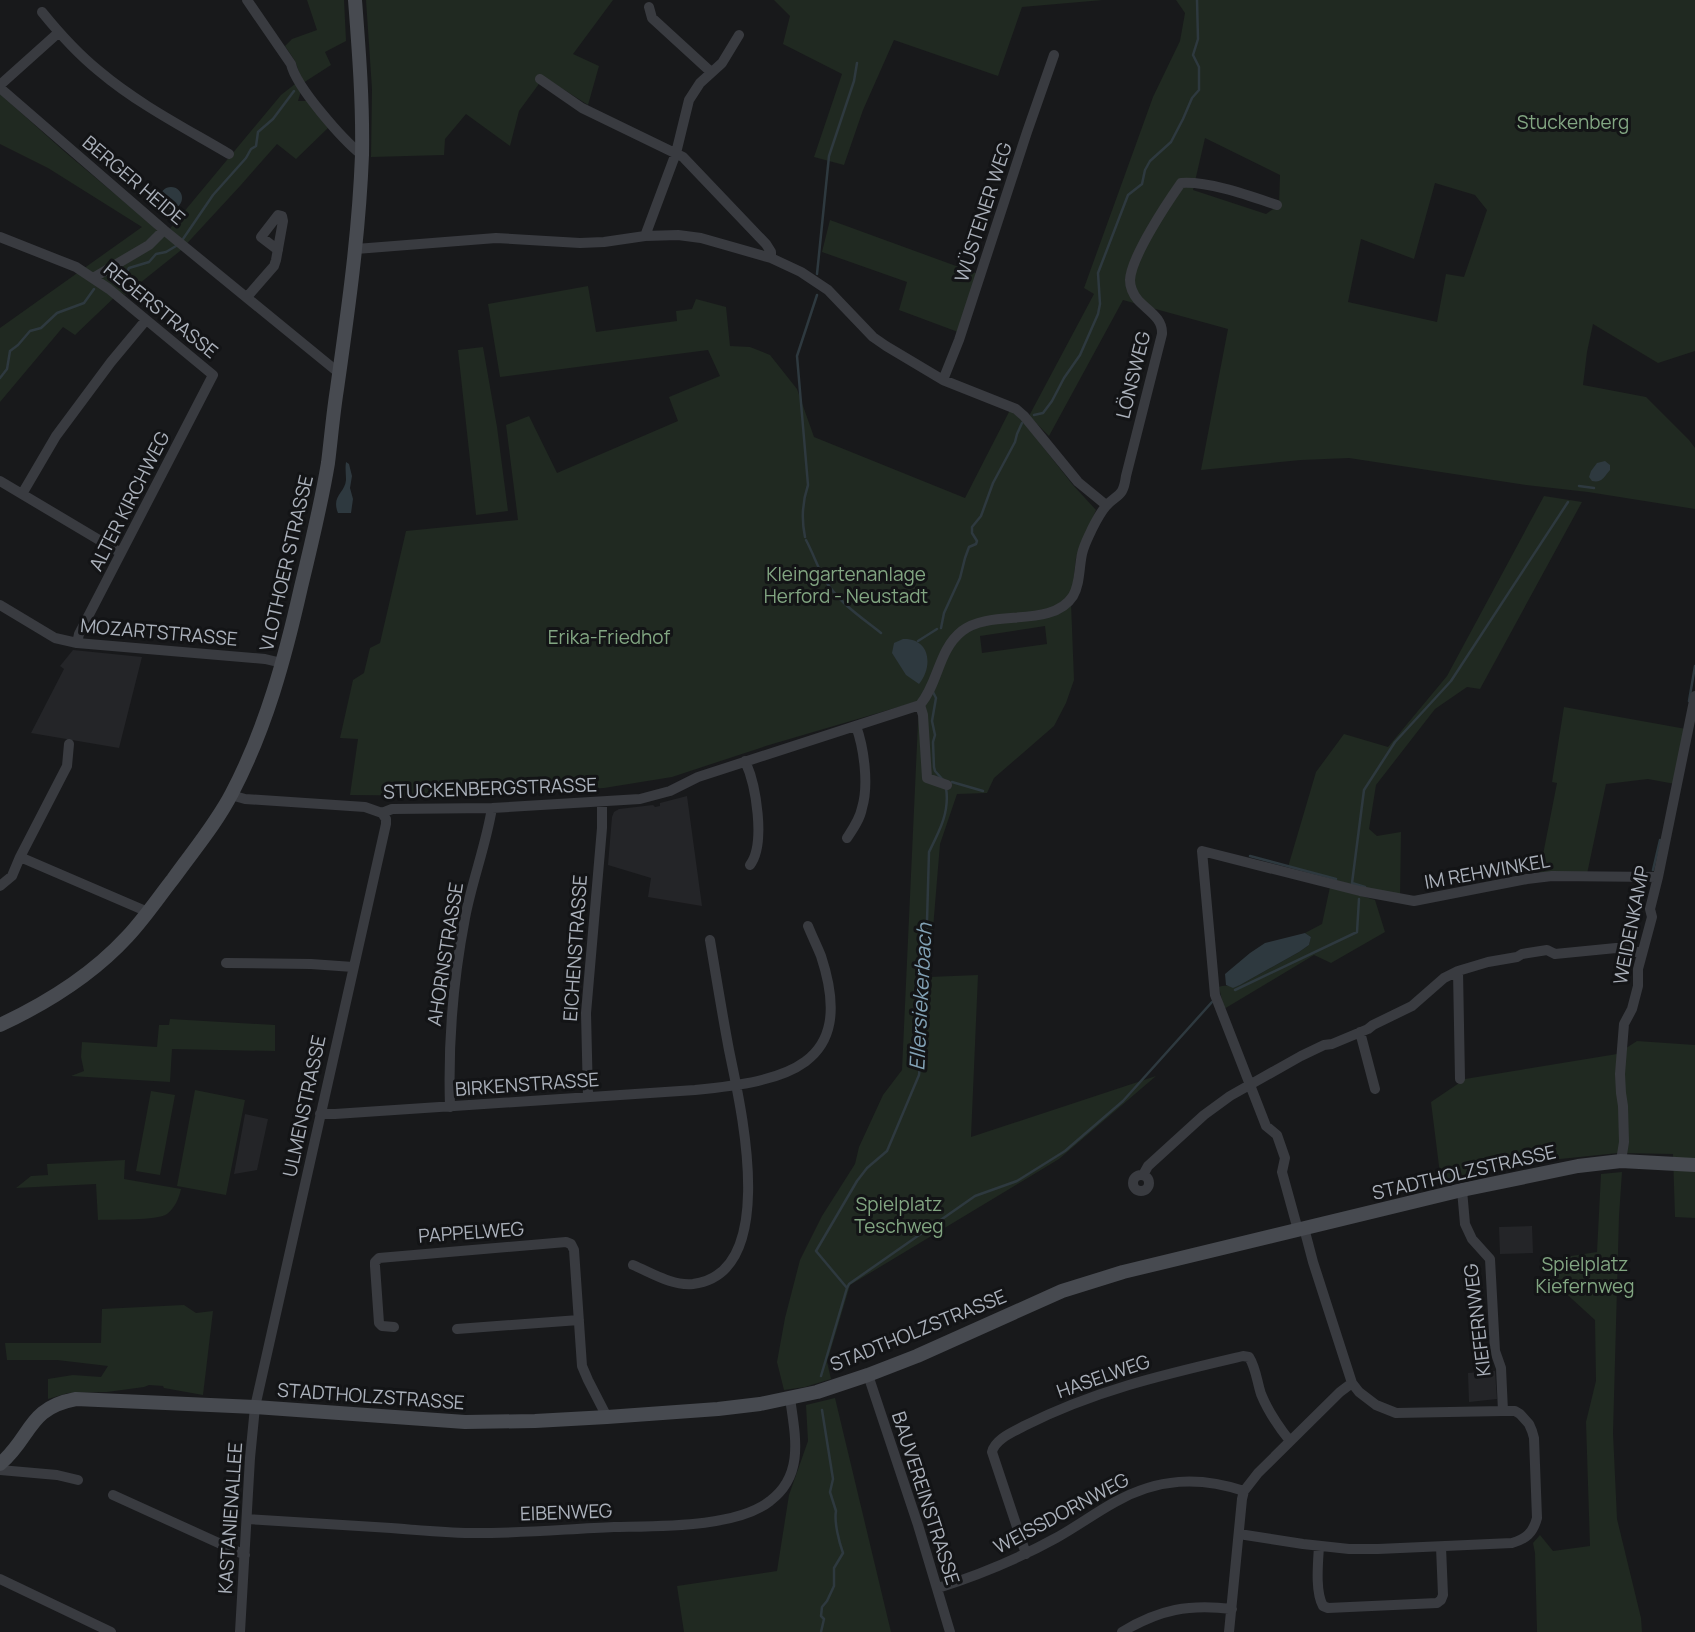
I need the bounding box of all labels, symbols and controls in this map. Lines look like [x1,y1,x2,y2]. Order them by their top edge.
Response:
park label: Stuckenberg [1517,109,1629,135]
street label: BERGER HEIDE [77,129,191,231]
street label: WÜSTENER WEG [948,139,1018,285]
street label: REGERSTRASSE [99,256,223,364]
street label: LÖNSWEG [1110,329,1156,421]
street label: ALTER KIRCHWEG [83,427,175,575]
street label: VLOTHOER STRASSE [253,472,319,654]
park label: Kleingartenanlage Herford - Neustadt [764,561,928,609]
street label: MOZARTSTRASSE [79,612,239,652]
park label: Erika-Friedhof [548,624,671,650]
street label: STUCKENBERGSTRASSE [383,771,597,805]
street label: IM REHWINKEL [1422,847,1552,895]
street label: WEIDENKAMP [1607,863,1655,987]
street label: EICHENSTRASSE [557,874,593,1022]
street label: AHORNSTRASSE [421,880,469,1028]
water label: Ellersiekerbach [902,921,938,1071]
street label: ULMENSTRASSE [276,1033,332,1179]
street label: BIRKENSTRASSE [454,1066,600,1102]
street label: STADTHOLZSTRASSE [1370,1138,1558,1206]
park label: Spielplatz Teschweg [854,1191,944,1239]
street label: PAPPELWEG [417,1215,525,1249]
park label: Spielplatz Kiefernweg [1536,1251,1634,1299]
street label: KIEFERNWEG [1457,1262,1497,1378]
street label: STADTHOLZSTRASSE [826,1283,1010,1377]
street label: HASELWEG [1053,1348,1153,1404]
street label: STADTHOLZSTRASSE [276,1376,466,1416]
street label: BAUVEREINSTRASSE [886,1408,966,1588]
street label: KASTANIENALLEE [212,1441,248,1595]
street label: WEISSDORNWEG [989,1466,1133,1560]
street label: EIBENWEG [519,1497,613,1527]

